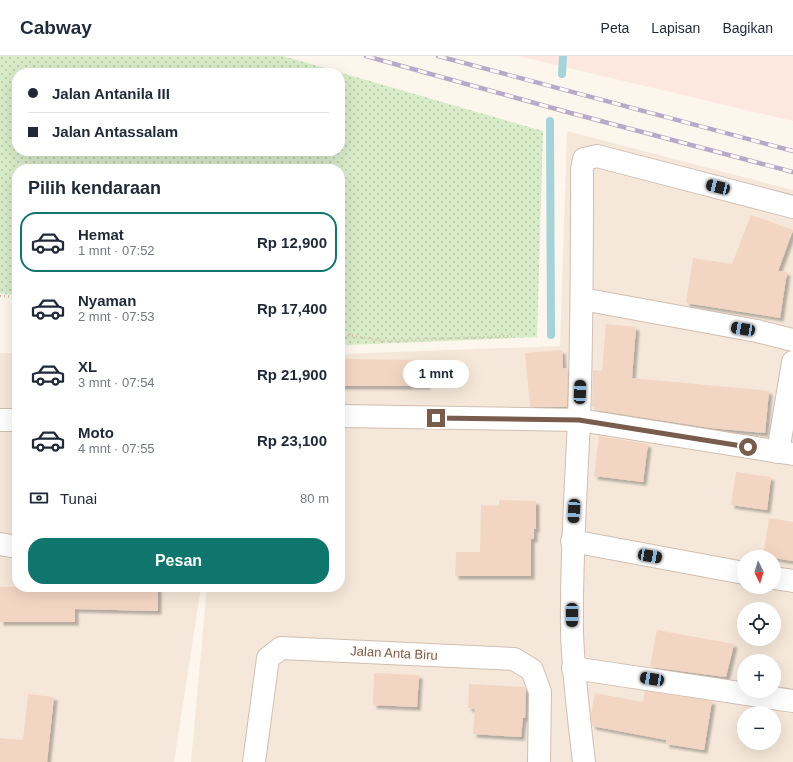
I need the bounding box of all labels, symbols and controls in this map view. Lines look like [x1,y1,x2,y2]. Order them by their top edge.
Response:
text: Cabway [20,17,92,38]
text: Peta [601,20,629,36]
text: Lapisan [651,20,700,36]
text: Bagikan [722,20,773,36]
text: Jalan Antanila III [52,85,170,102]
text: Jalan Antassalam [52,123,178,140]
text: Pilih kendaraan [28,178,161,198]
car [705,178,731,196]
icon: car [30,224,66,260]
text: Hemat [78,226,124,243]
text: Rp 12,900 [257,234,327,251]
text: 1 mnt · 07:52 [78,243,155,258]
icon: car [30,290,66,326]
text: Nyaman [78,292,136,309]
text: Rp 17,400 [257,300,327,317]
text: 2 mnt · 07:53 [78,309,155,324]
car [730,321,756,337]
icon: car [30,356,66,392]
text: XL [78,358,97,375]
callout: 1 mnt [403,360,469,388]
text: Rp 21,900 [257,366,327,383]
text: 1 mnt [419,366,453,381]
text: 3 mnt · 07:54 [78,375,155,390]
car [574,380,586,404]
route end [427,409,445,427]
icon: car [30,422,66,458]
text: Moto [78,424,114,441]
text: Rp 23,100 [257,432,327,449]
route start [739,438,757,456]
text: 4 mnt · 07:55 [78,441,155,456]
icon: cash [28,487,50,509]
text: Tunai [60,490,97,507]
text: 80 m [300,491,329,506]
car [567,499,581,523]
button: Pesan [28,538,329,584]
car [637,548,663,564]
north arrow [737,550,781,594]
map controls [737,550,781,750]
button: locate [737,602,781,646]
car [566,603,578,627]
street label: Jalan Anta Biru [350,643,438,663]
button: + [737,654,781,698]
car [639,671,665,687]
button: − [737,706,781,750]

